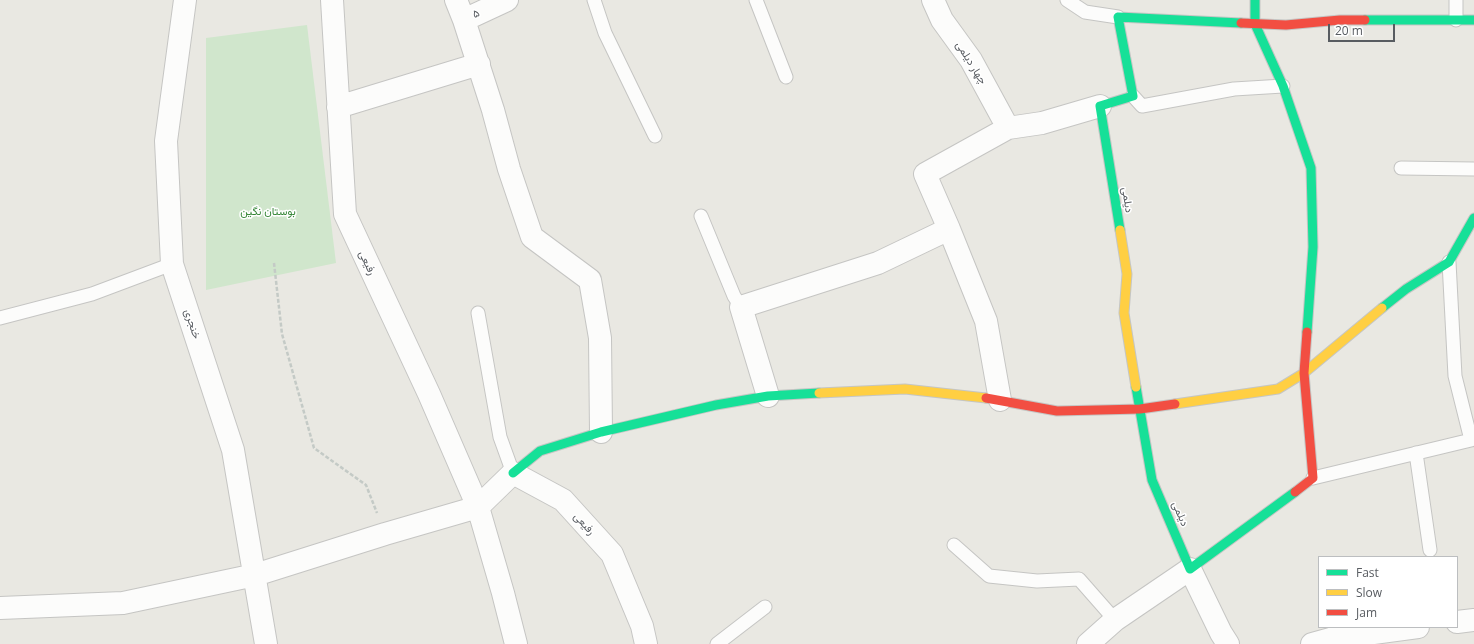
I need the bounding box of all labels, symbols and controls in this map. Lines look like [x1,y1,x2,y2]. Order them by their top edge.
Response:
street label: ۵ [470,7,482,21]
scale bar [1330,16,1397,42]
text: 20 m [1335,22,1363,39]
street label: چهار دیلمی [953,39,989,87]
street label: دیلمی [1118,186,1136,214]
park label: بوستان نگین [240,205,296,219]
street label: رفیعی [356,249,378,277]
street label: خنجری [181,307,203,341]
street label: دیلمی [1169,500,1191,528]
street label: رفیعی [570,510,598,538]
legend [1318,556,1458,628]
text: Fast [1356,564,1379,581]
text: Slow [1356,584,1382,601]
text: Jam [1356,604,1377,621]

